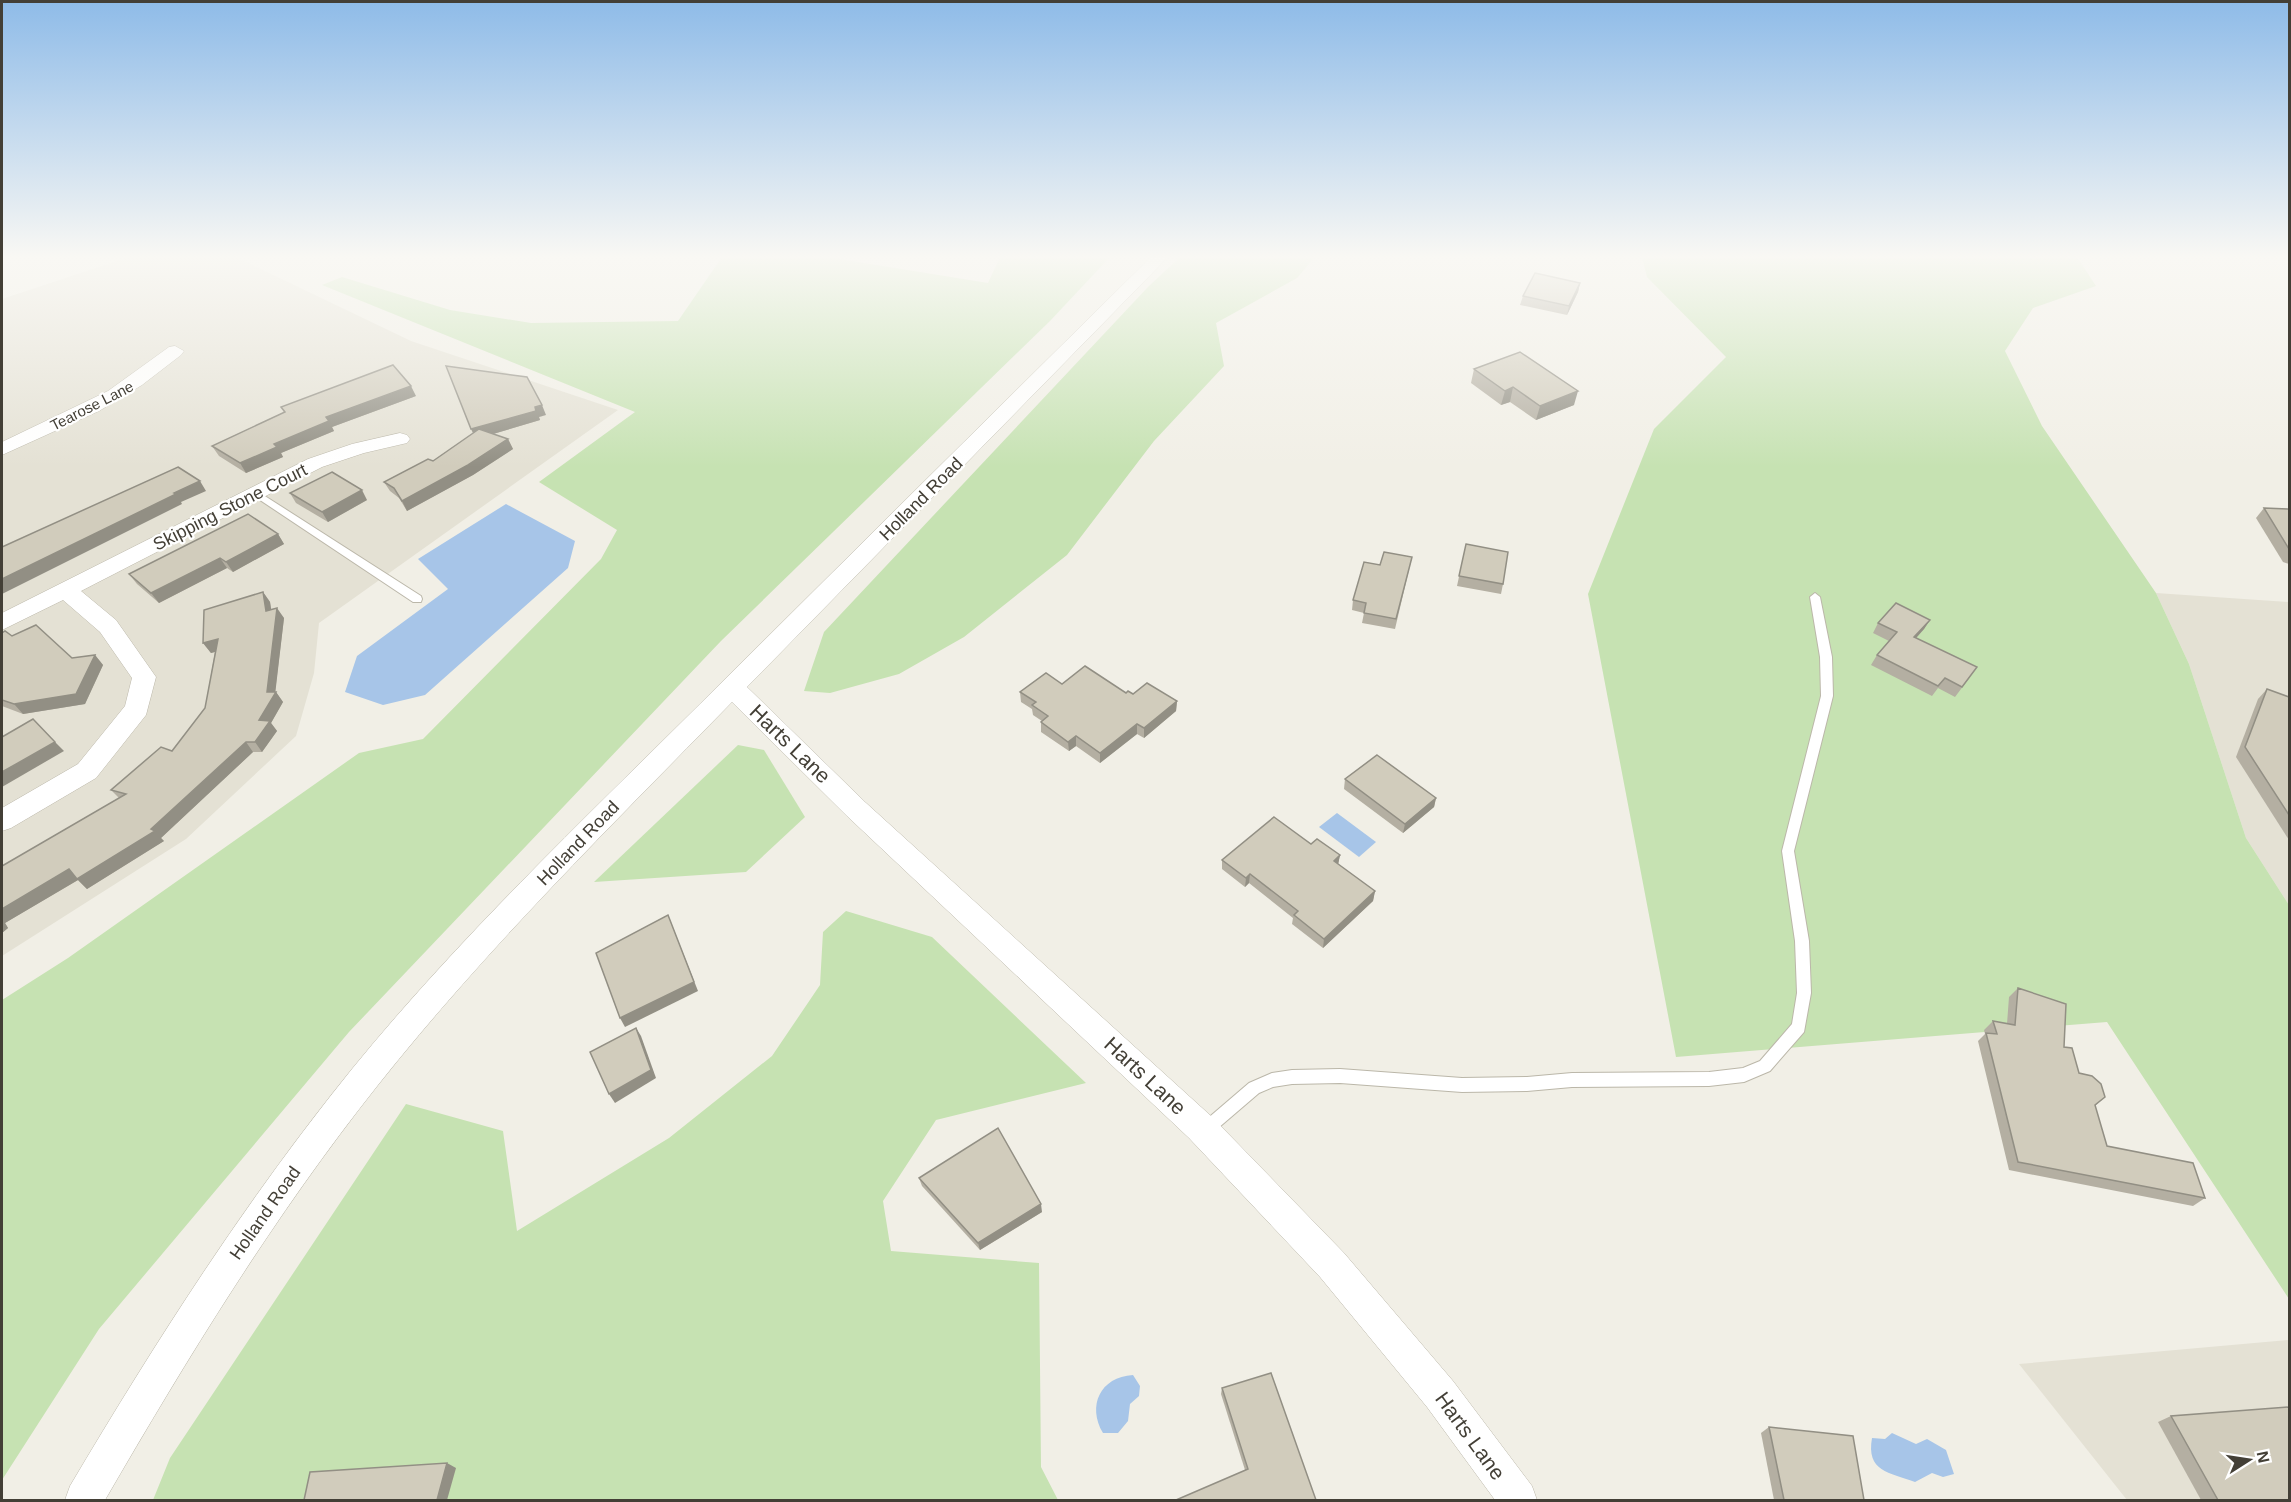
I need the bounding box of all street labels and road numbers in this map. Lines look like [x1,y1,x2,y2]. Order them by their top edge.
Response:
street label: Tearose Lane [47,377,136,434]
street label: Holland Road [875,453,967,545]
street label: Skipping Stone Court [150,459,310,555]
street label: Harts Lane [745,700,835,788]
street label: Holland Road [533,797,623,889]
street label: Harts Lane [1100,1032,1191,1119]
street label: Holland Road [226,1163,304,1263]
street label: Harts Lane [1431,1387,1510,1484]

